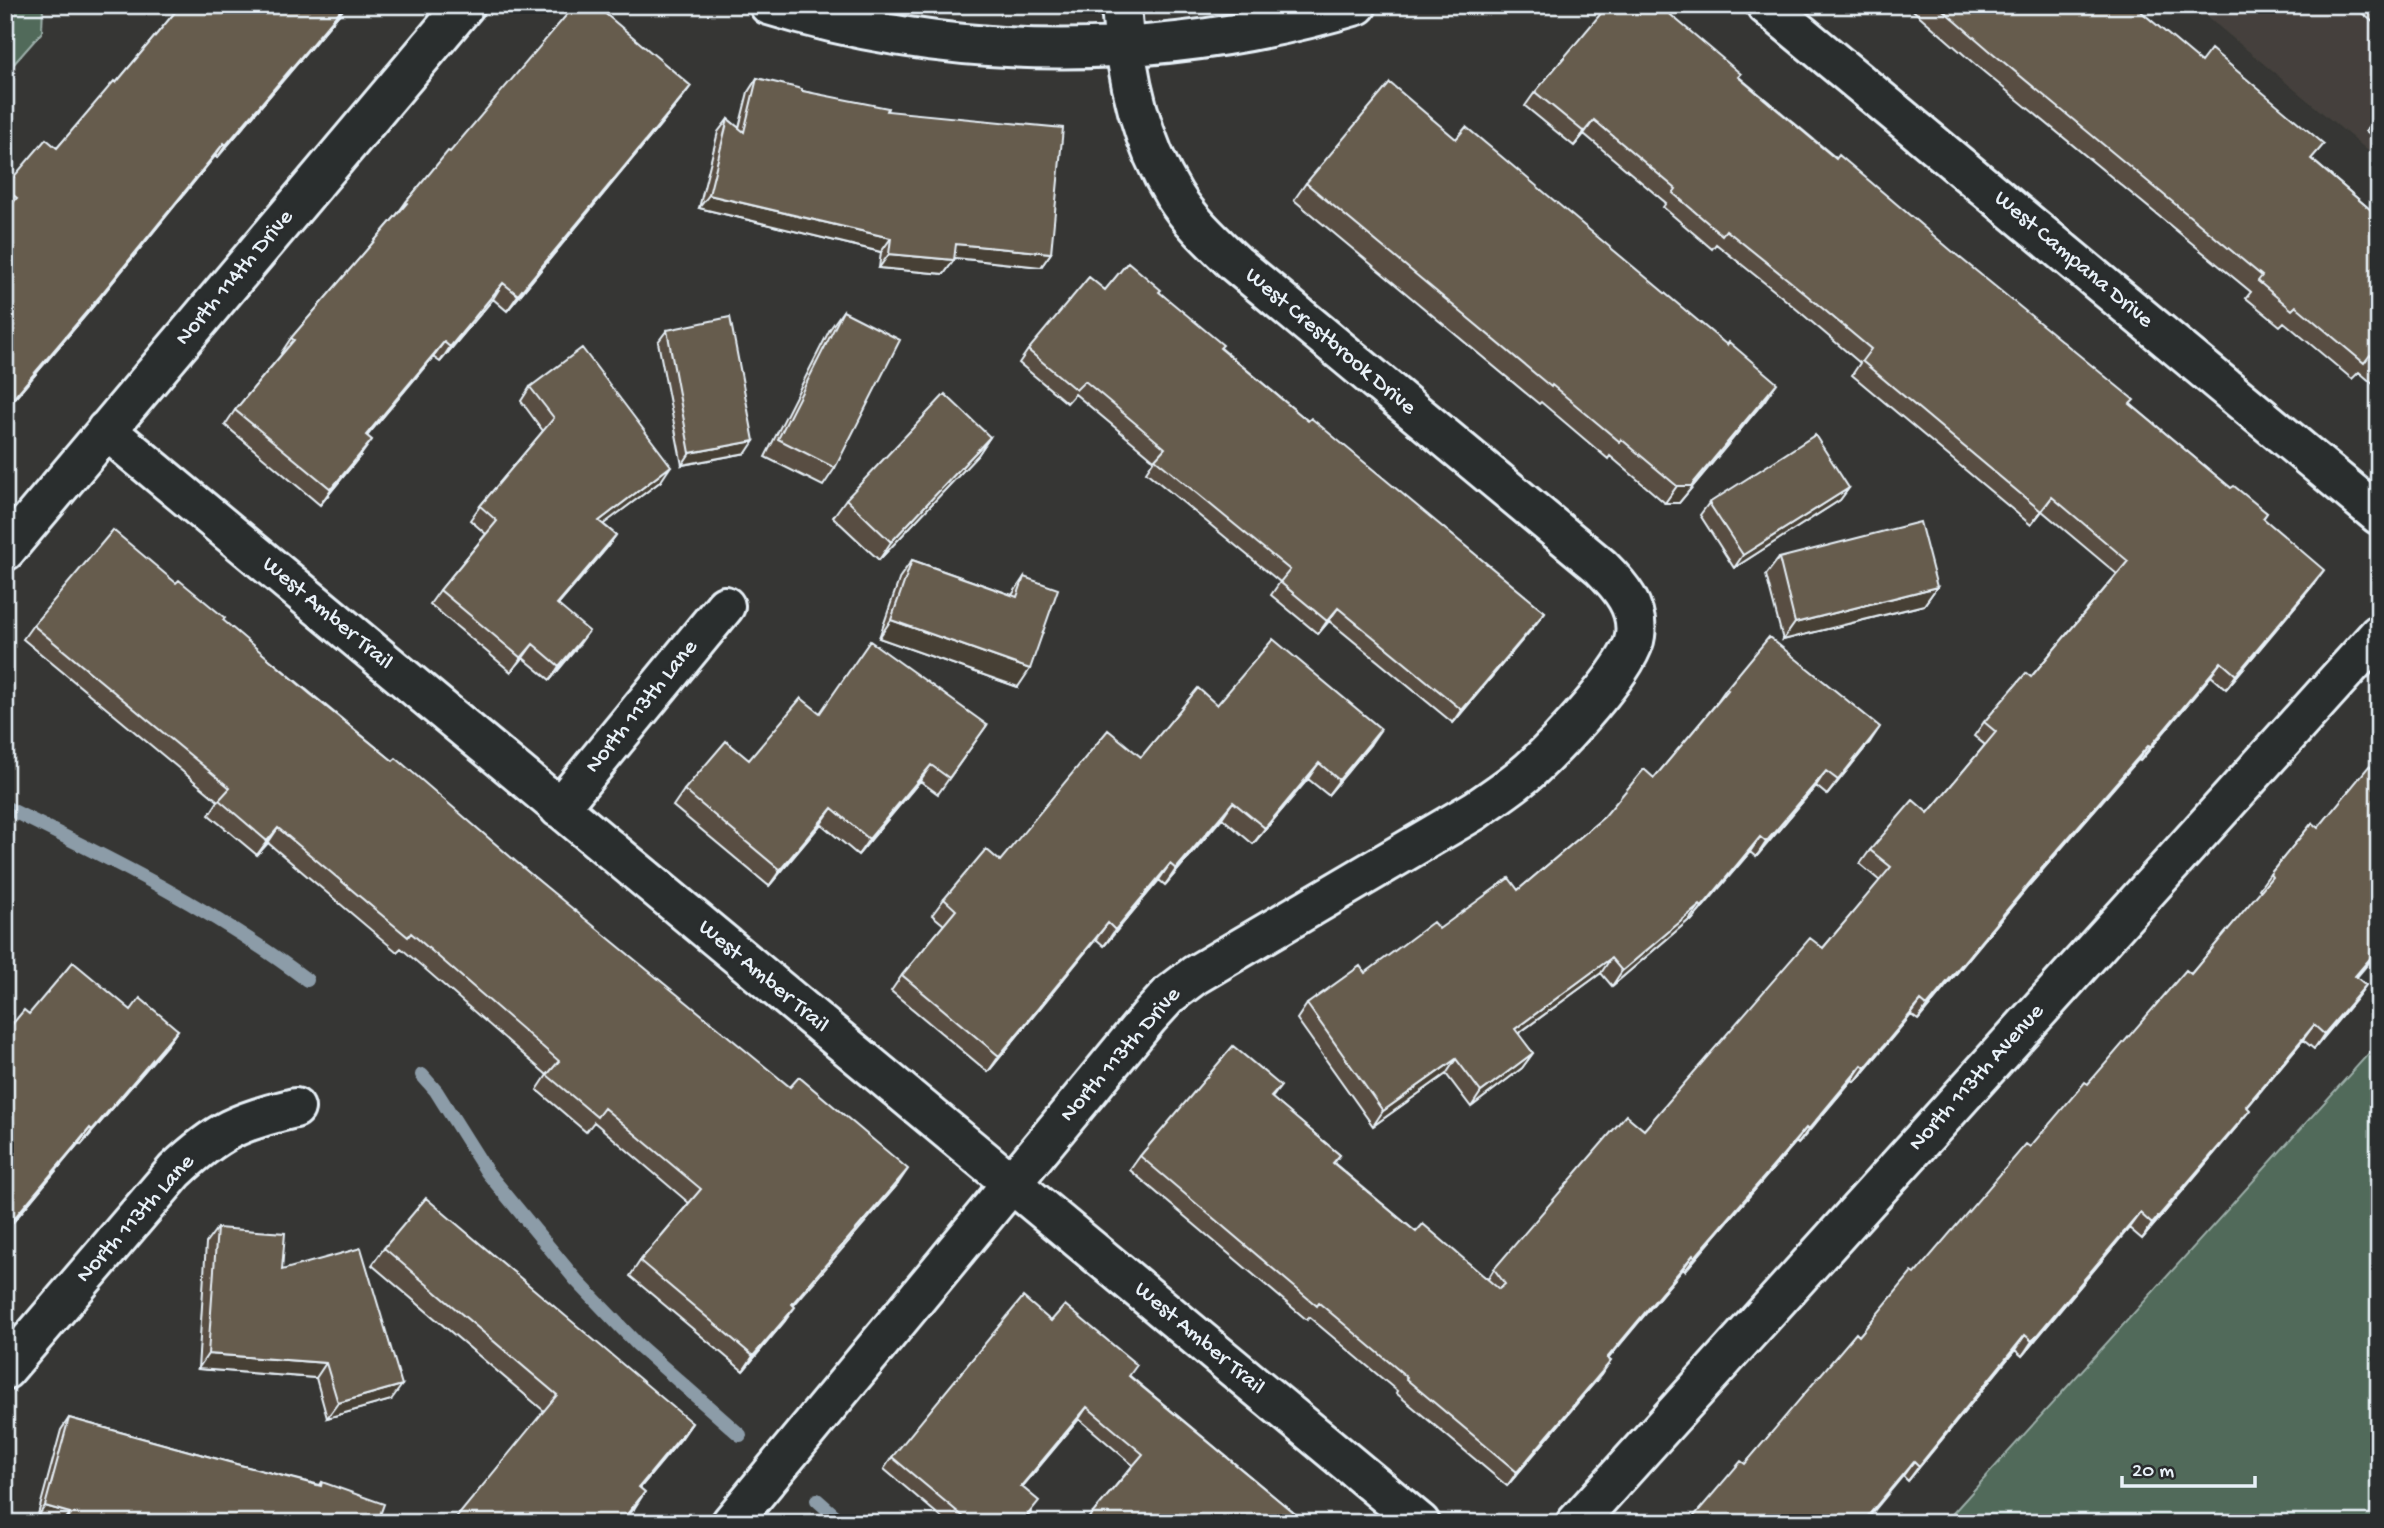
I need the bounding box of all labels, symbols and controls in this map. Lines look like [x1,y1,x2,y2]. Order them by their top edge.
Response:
street label: West Campana Drive [1988,185,2159,335]
street label: North 114th Drive [170,204,300,351]
street label: West Crestbrook Drive [1239,263,1422,422]
street label: West Amber Trail [256,552,398,676]
street label: North 113th Lane [580,634,705,779]
street label: West Amber Trail [692,915,834,1039]
street label: North 113th Drive [1055,981,1188,1128]
street label: North 113th Avenue [1904,998,2051,1157]
street label: North 113th Lane [71,1148,202,1289]
street label: West Amber Trail [1128,1277,1270,1401]
scale bar [2122,1444,2254,1488]
text: 20 m [2132,1460,2174,1485]

